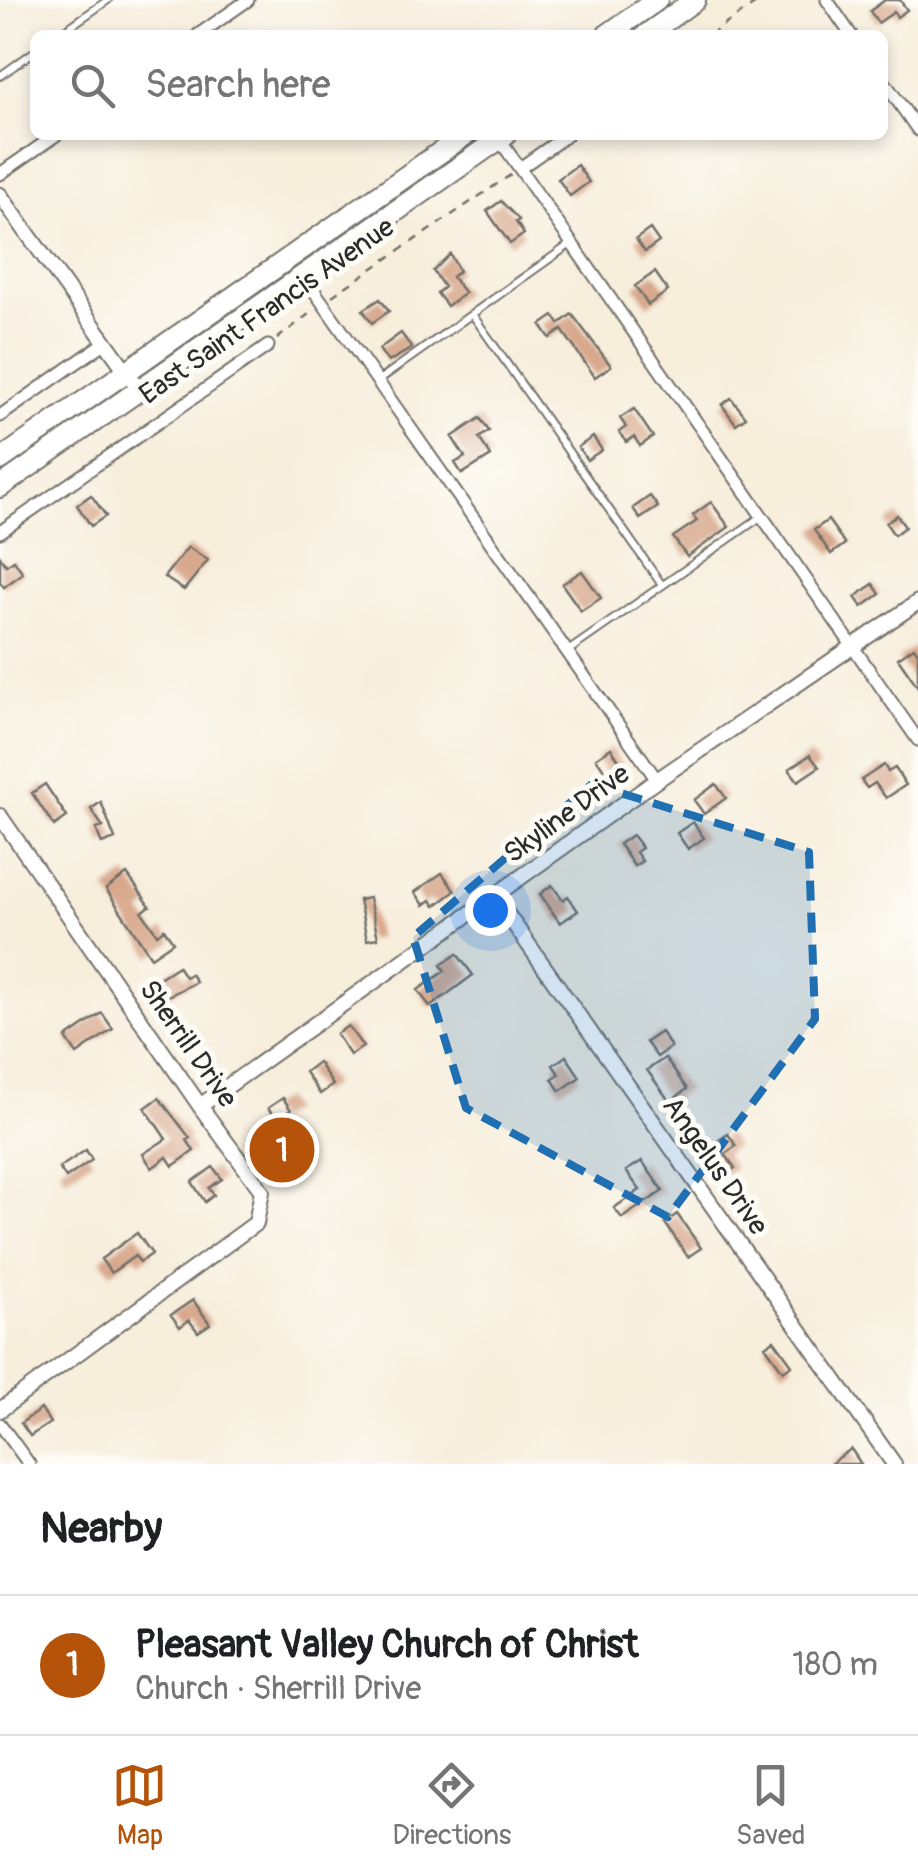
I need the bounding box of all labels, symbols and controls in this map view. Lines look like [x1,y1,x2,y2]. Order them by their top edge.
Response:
search box [30,30,888,140]
icon: search [65,58,120,113]
text: Search here [145,61,331,109]
street label: East Saint Francis Avenue [133,210,401,412]
street label: Skyline Drive [497,757,637,871]
your location [465,885,516,936]
street label: Sherrill Drive [131,974,245,1115]
street label: Angelus Drive [654,1090,776,1242]
pin: 1 [250,1112,314,1188]
text: Nearby [40,1503,162,1555]
text: Pleasant Valley Church of Christ [135,1621,639,1669]
text: 1 [66,1645,79,1685]
text: 180 m [792,1645,878,1685]
text: Church · Sherrill Drive [135,1669,421,1709]
tab: Map [112,1758,167,1853]
tab: Directions [392,1758,511,1853]
tab: Saved [736,1758,806,1853]

